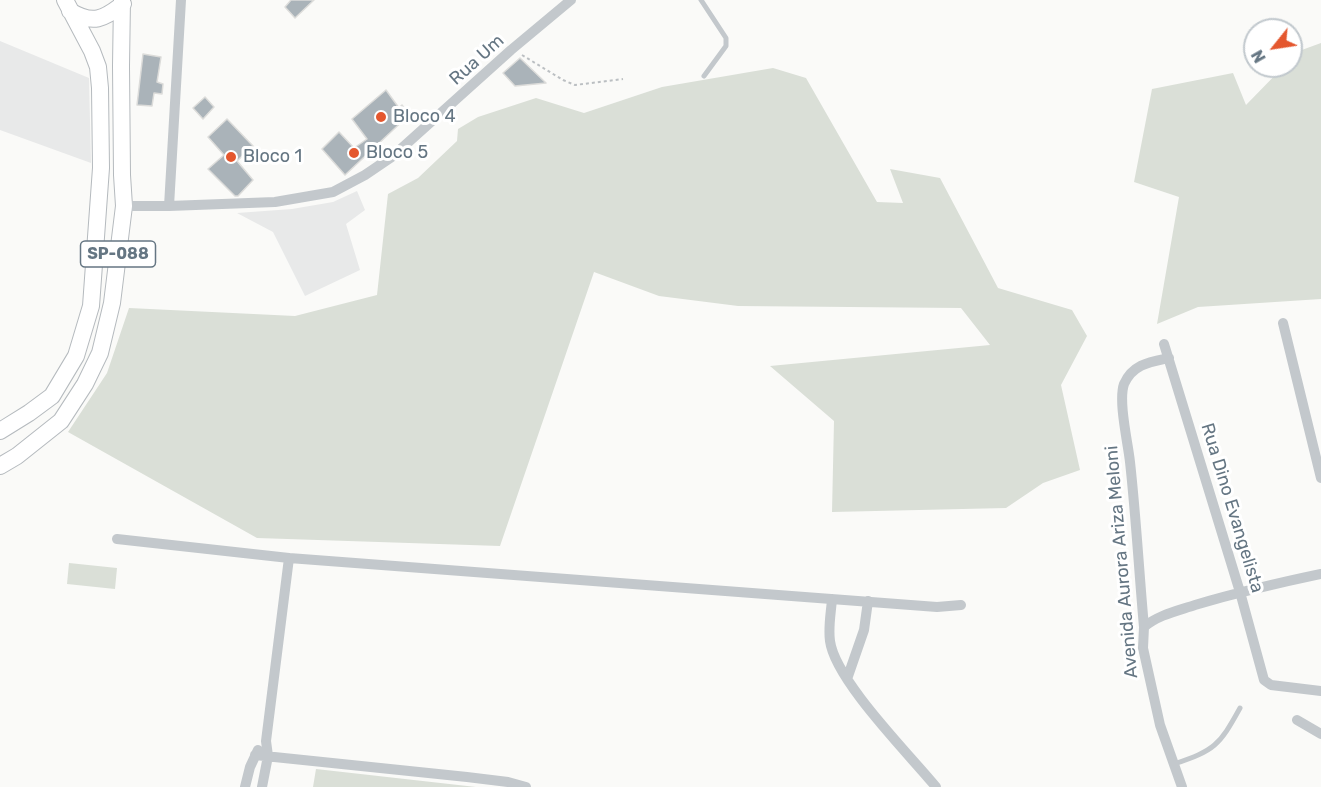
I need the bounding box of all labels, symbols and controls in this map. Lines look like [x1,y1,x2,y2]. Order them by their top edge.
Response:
north arrow [1243,18,1303,78]
street label: Rua Um [445,30,509,90]
text: N [1248,47,1270,66]
place label: Bloco 4 [393,106,456,128]
marker: Bloco 4 [374,110,388,124]
place label: Bloco 5 [366,142,428,164]
place label: Bloco 1 [243,146,302,168]
marker: Bloco 5 [347,146,361,160]
marker: Bloco 1 [224,150,238,164]
road number: SP-088 [80,241,156,267]
street label: Rua Dino Evangelista [1196,421,1268,595]
street label: Avenida Aurora Ariza Meloni [1101,445,1143,679]

